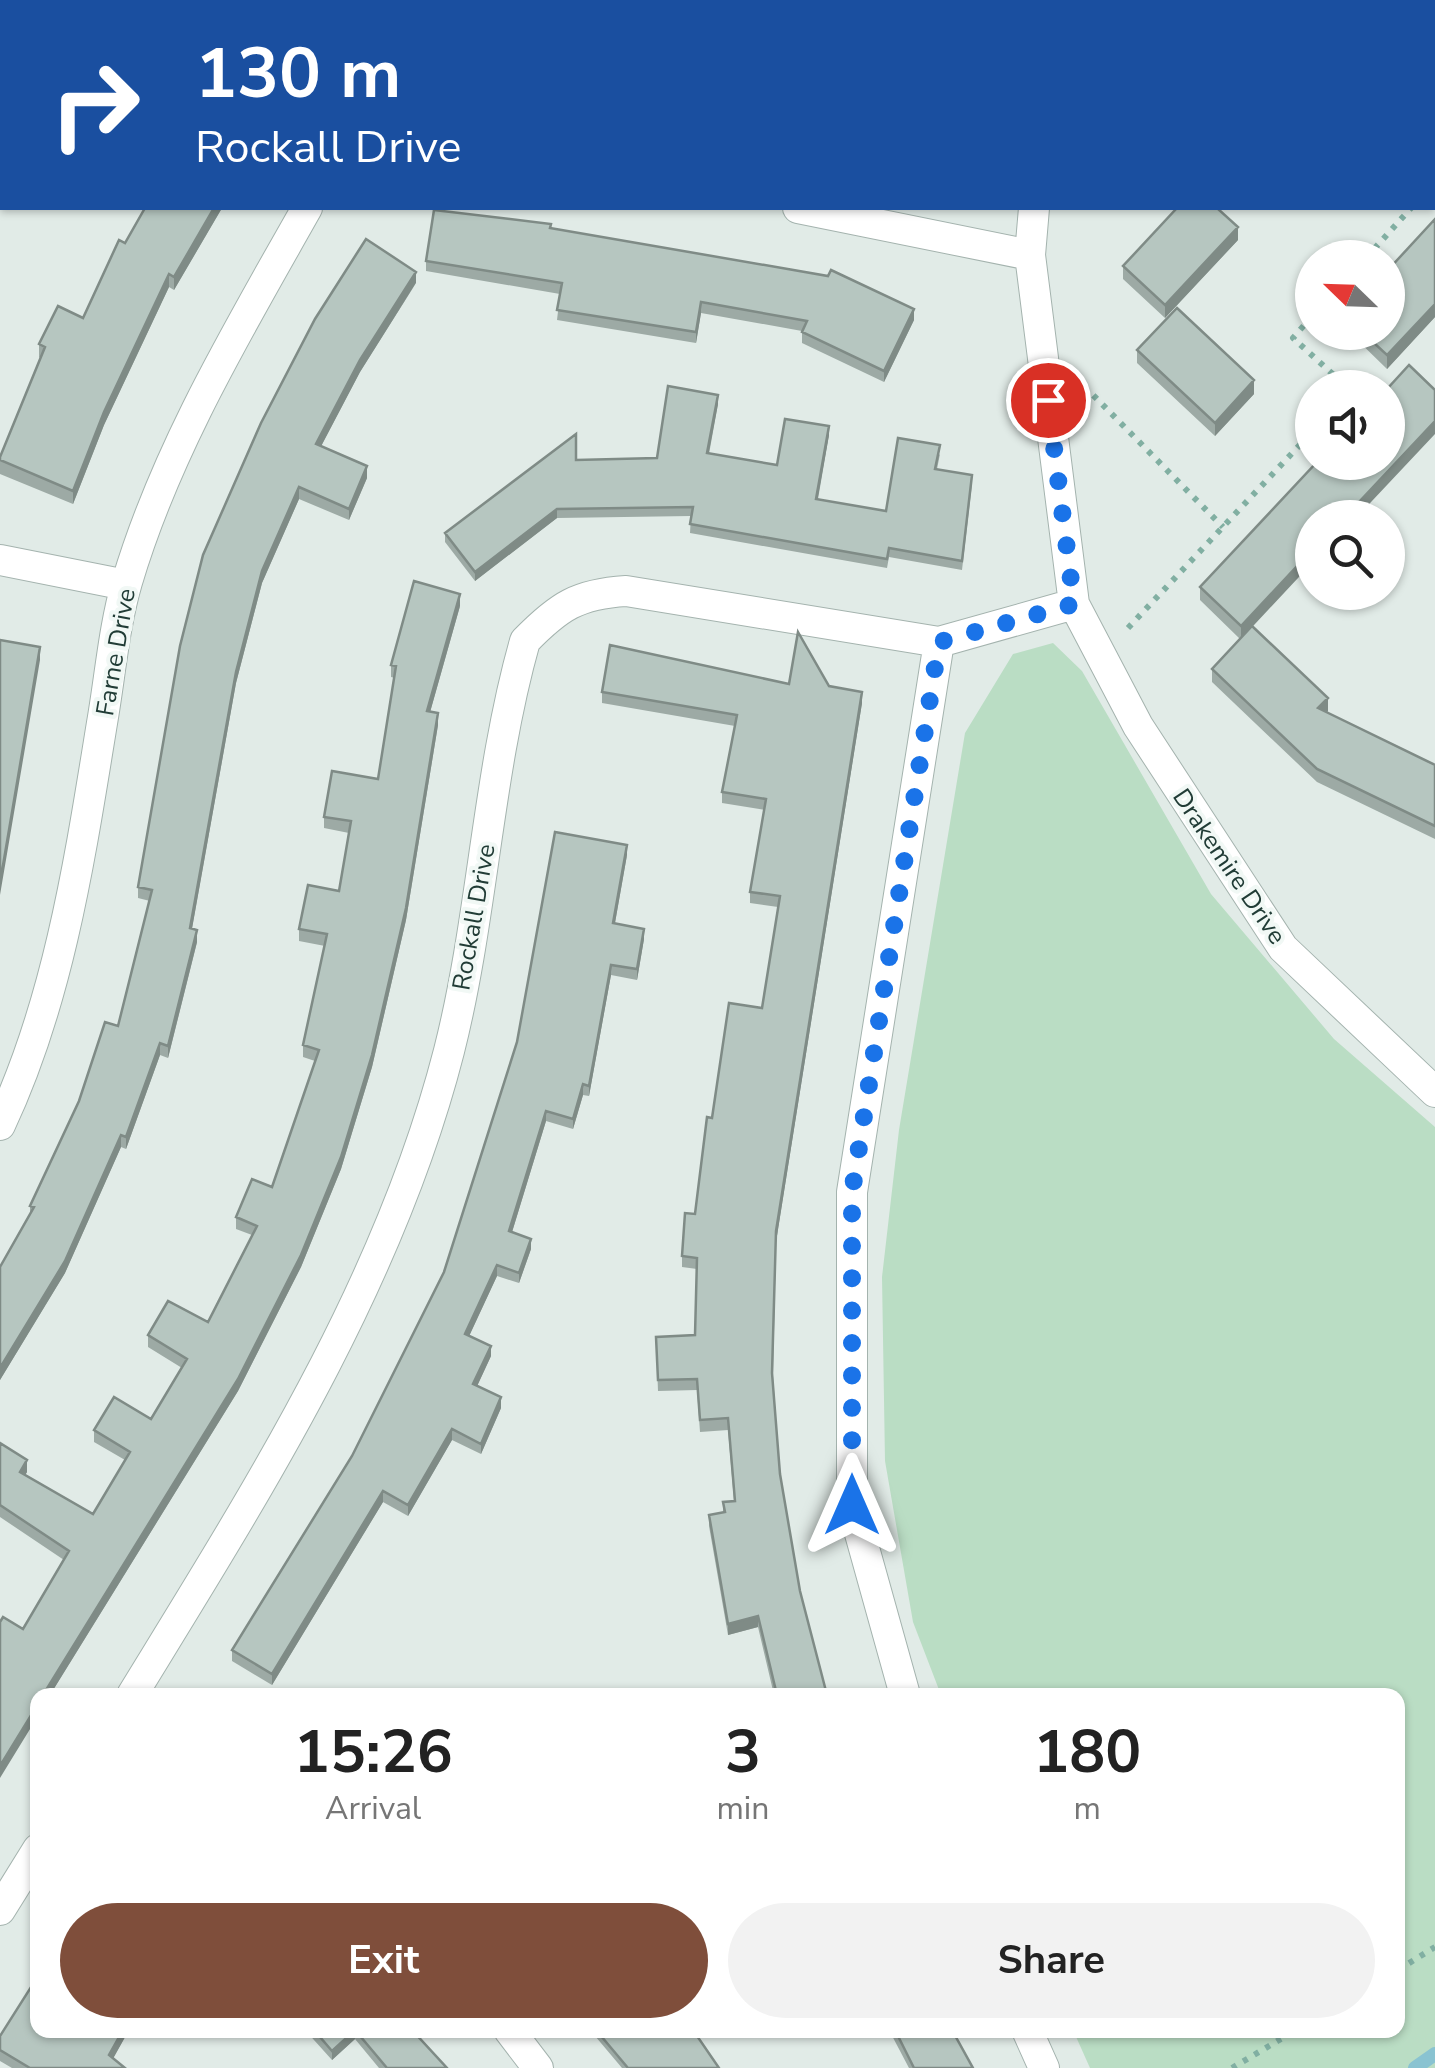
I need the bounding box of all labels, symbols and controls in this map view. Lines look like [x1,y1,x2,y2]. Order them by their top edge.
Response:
text: 130 m [195,26,401,122]
icon: right [30,40,160,170]
text: Rockall Drive [195,117,462,178]
north arrow [1295,240,1405,350]
map controls [1295,240,1405,610]
pin [1006,358,1091,443]
button: sound [1295,370,1405,480]
icon: arrive [1021,373,1076,428]
button: search [1295,500,1405,610]
street label: Farne Drive [88,586,144,718]
street label: Drakemire Drive [1164,782,1294,951]
street label: Rockall Drive [444,841,504,993]
position arrow [800,1453,904,1557]
text: 15:26 [294,1711,453,1793]
text: 3 [725,1711,761,1793]
text: 180 [1033,1711,1141,1793]
text: Arrival [325,1787,421,1830]
text: min [716,1787,769,1830]
text: m [1073,1787,1101,1830]
button: Exit [60,1903,708,2018]
button: Share [728,1903,1375,2018]

